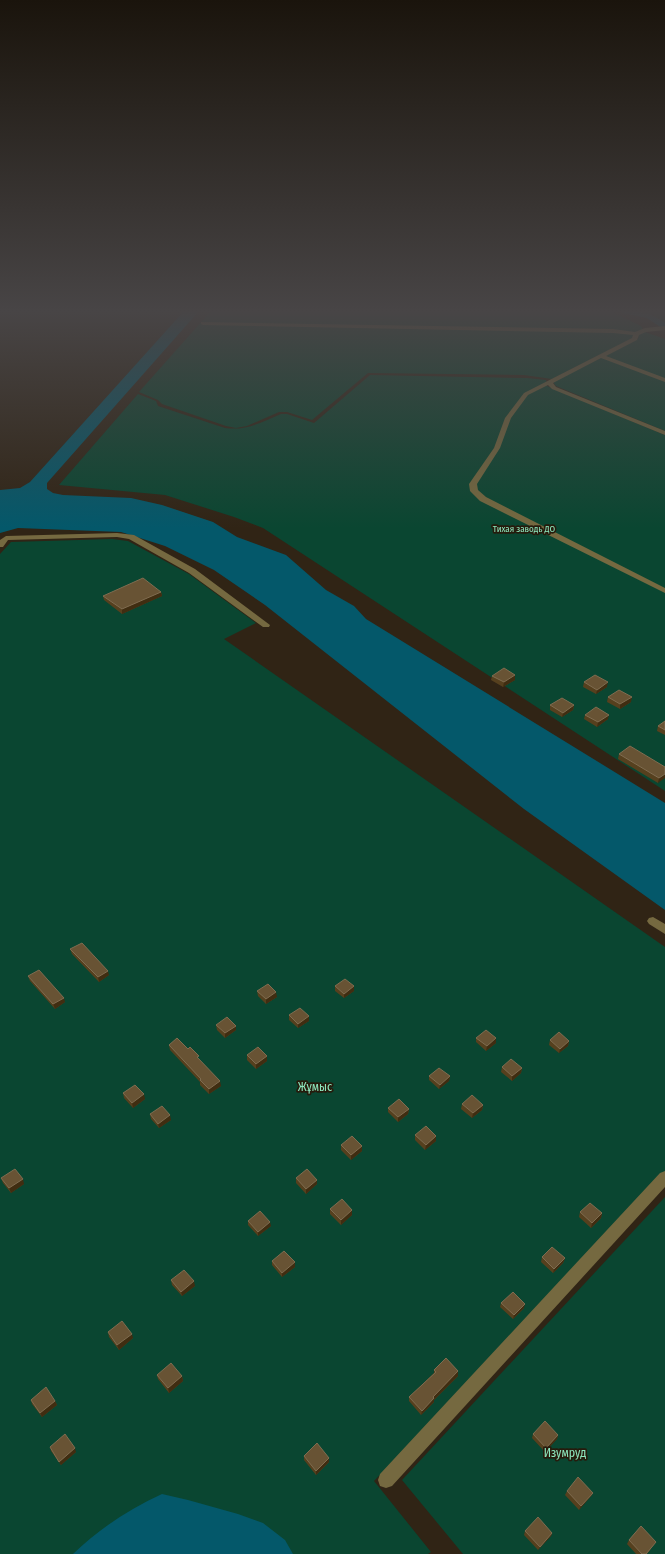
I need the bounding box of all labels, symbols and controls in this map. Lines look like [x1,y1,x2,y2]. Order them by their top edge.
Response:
park label: Тихая заводь ДО [493,524,556,534]
park label: Жұмыс [298,1080,332,1094]
park label: Изумруд [544,1446,586,1460]

